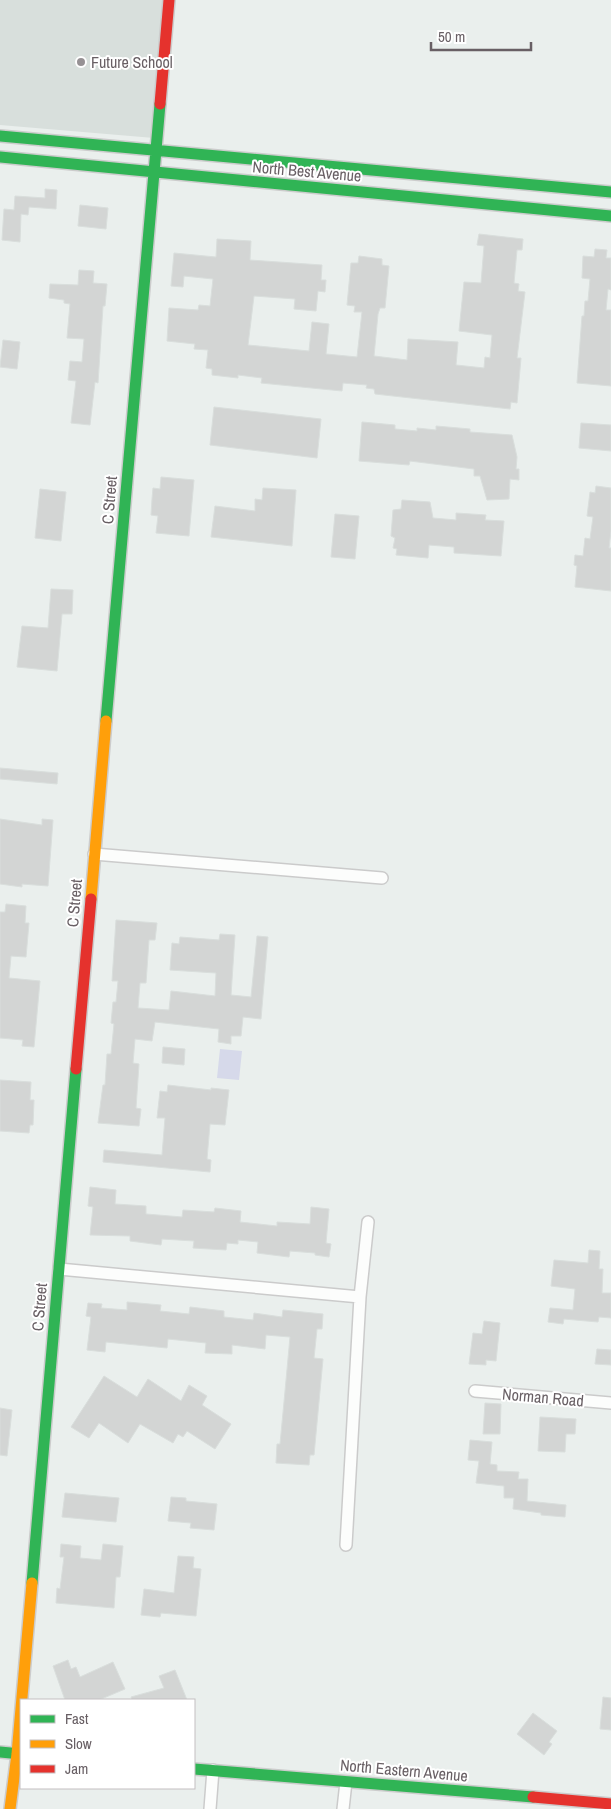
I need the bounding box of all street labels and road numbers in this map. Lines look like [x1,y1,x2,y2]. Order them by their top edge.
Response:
street label: North Best Avenue [252,155,362,187]
street label: C Street [96,475,122,525]
street label: C Street [61,878,87,928]
street label: C Street [26,1282,52,1332]
street label: Norman Road [501,1382,585,1412]
street label: North Eastern Avenue [339,1753,469,1787]

